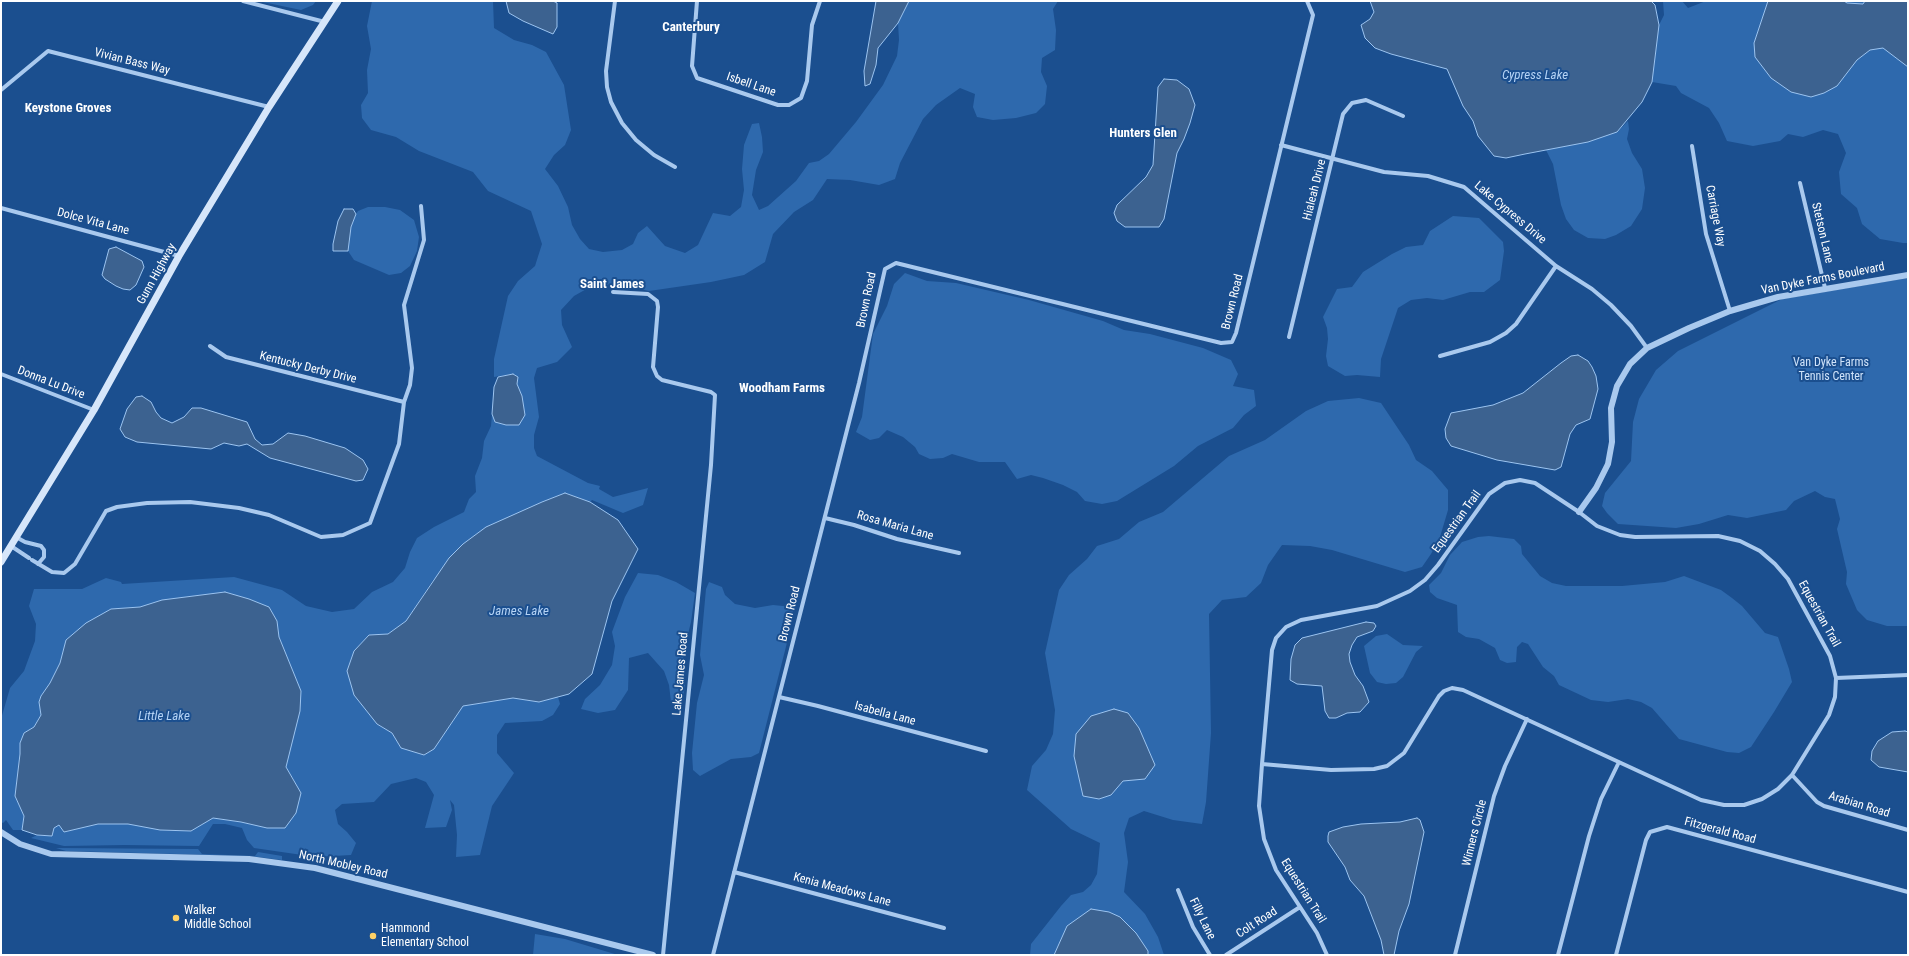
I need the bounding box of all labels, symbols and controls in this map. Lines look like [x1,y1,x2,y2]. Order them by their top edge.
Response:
district label: Canterbury [662,20,720,36]
street label: Vivian Bass Way [93,46,171,78]
water label: Cypress Lake [1502,68,1568,84]
street label: Isbell Lane [724,70,778,100]
district label: Keystone Groves [25,101,111,117]
district label: Hunters Glen [1109,126,1177,142]
street label: Hialeah Drive [1300,158,1330,222]
street label: Lake Cypress Drive [1471,179,1549,247]
street label: Carriage Way [1702,184,1728,248]
street label: Stetson Lane [1808,201,1836,265]
street label: Dolce Vita Lane [55,205,131,239]
street label: Gunn Highway [134,241,180,307]
street label: Van Dyke Farms Boulevard [1760,260,1886,298]
street label: Brown Road [854,271,880,329]
street label: Brown Road [1219,273,1247,331]
district label: Saint James [580,277,644,293]
street label: Kentucky Derby Drive [258,349,358,387]
park label: Van Dyke Farms Tennis Center [1793,356,1869,384]
street label: Donna Lu Drive [15,364,87,402]
district label: Woodham Farms [739,381,825,397]
street label: Equestrian Trail [1430,488,1484,556]
street label: Rosa Maria Lane [855,508,935,544]
street label: Equestrian Trail [1795,578,1843,650]
street label: Brown Road [776,585,804,643]
water label: James Lake [489,604,549,620]
street label: Lake James Road [670,632,692,716]
street label: Isabella Lane [853,699,917,729]
water label: Little Lake [138,709,190,725]
street label: Arabian Road [1827,789,1891,821]
street label: Winners Circle [1460,798,1490,868]
street label: Fitzgerald Road [1683,815,1757,847]
street label: North Mobley Road [297,848,389,882]
street label: Equestrian Trail [1277,856,1329,926]
street label: Kenia Meadows Lane [792,870,892,910]
street label: Filly Lane [1186,896,1218,942]
place label: Walker Middle School [184,904,251,932]
street label: Colt Road [1234,904,1280,942]
marker: Walker Middle School [171,913,181,923]
place label: Hammond Elementary School [381,922,469,950]
marker: Hammond Elementary School [368,931,378,941]

